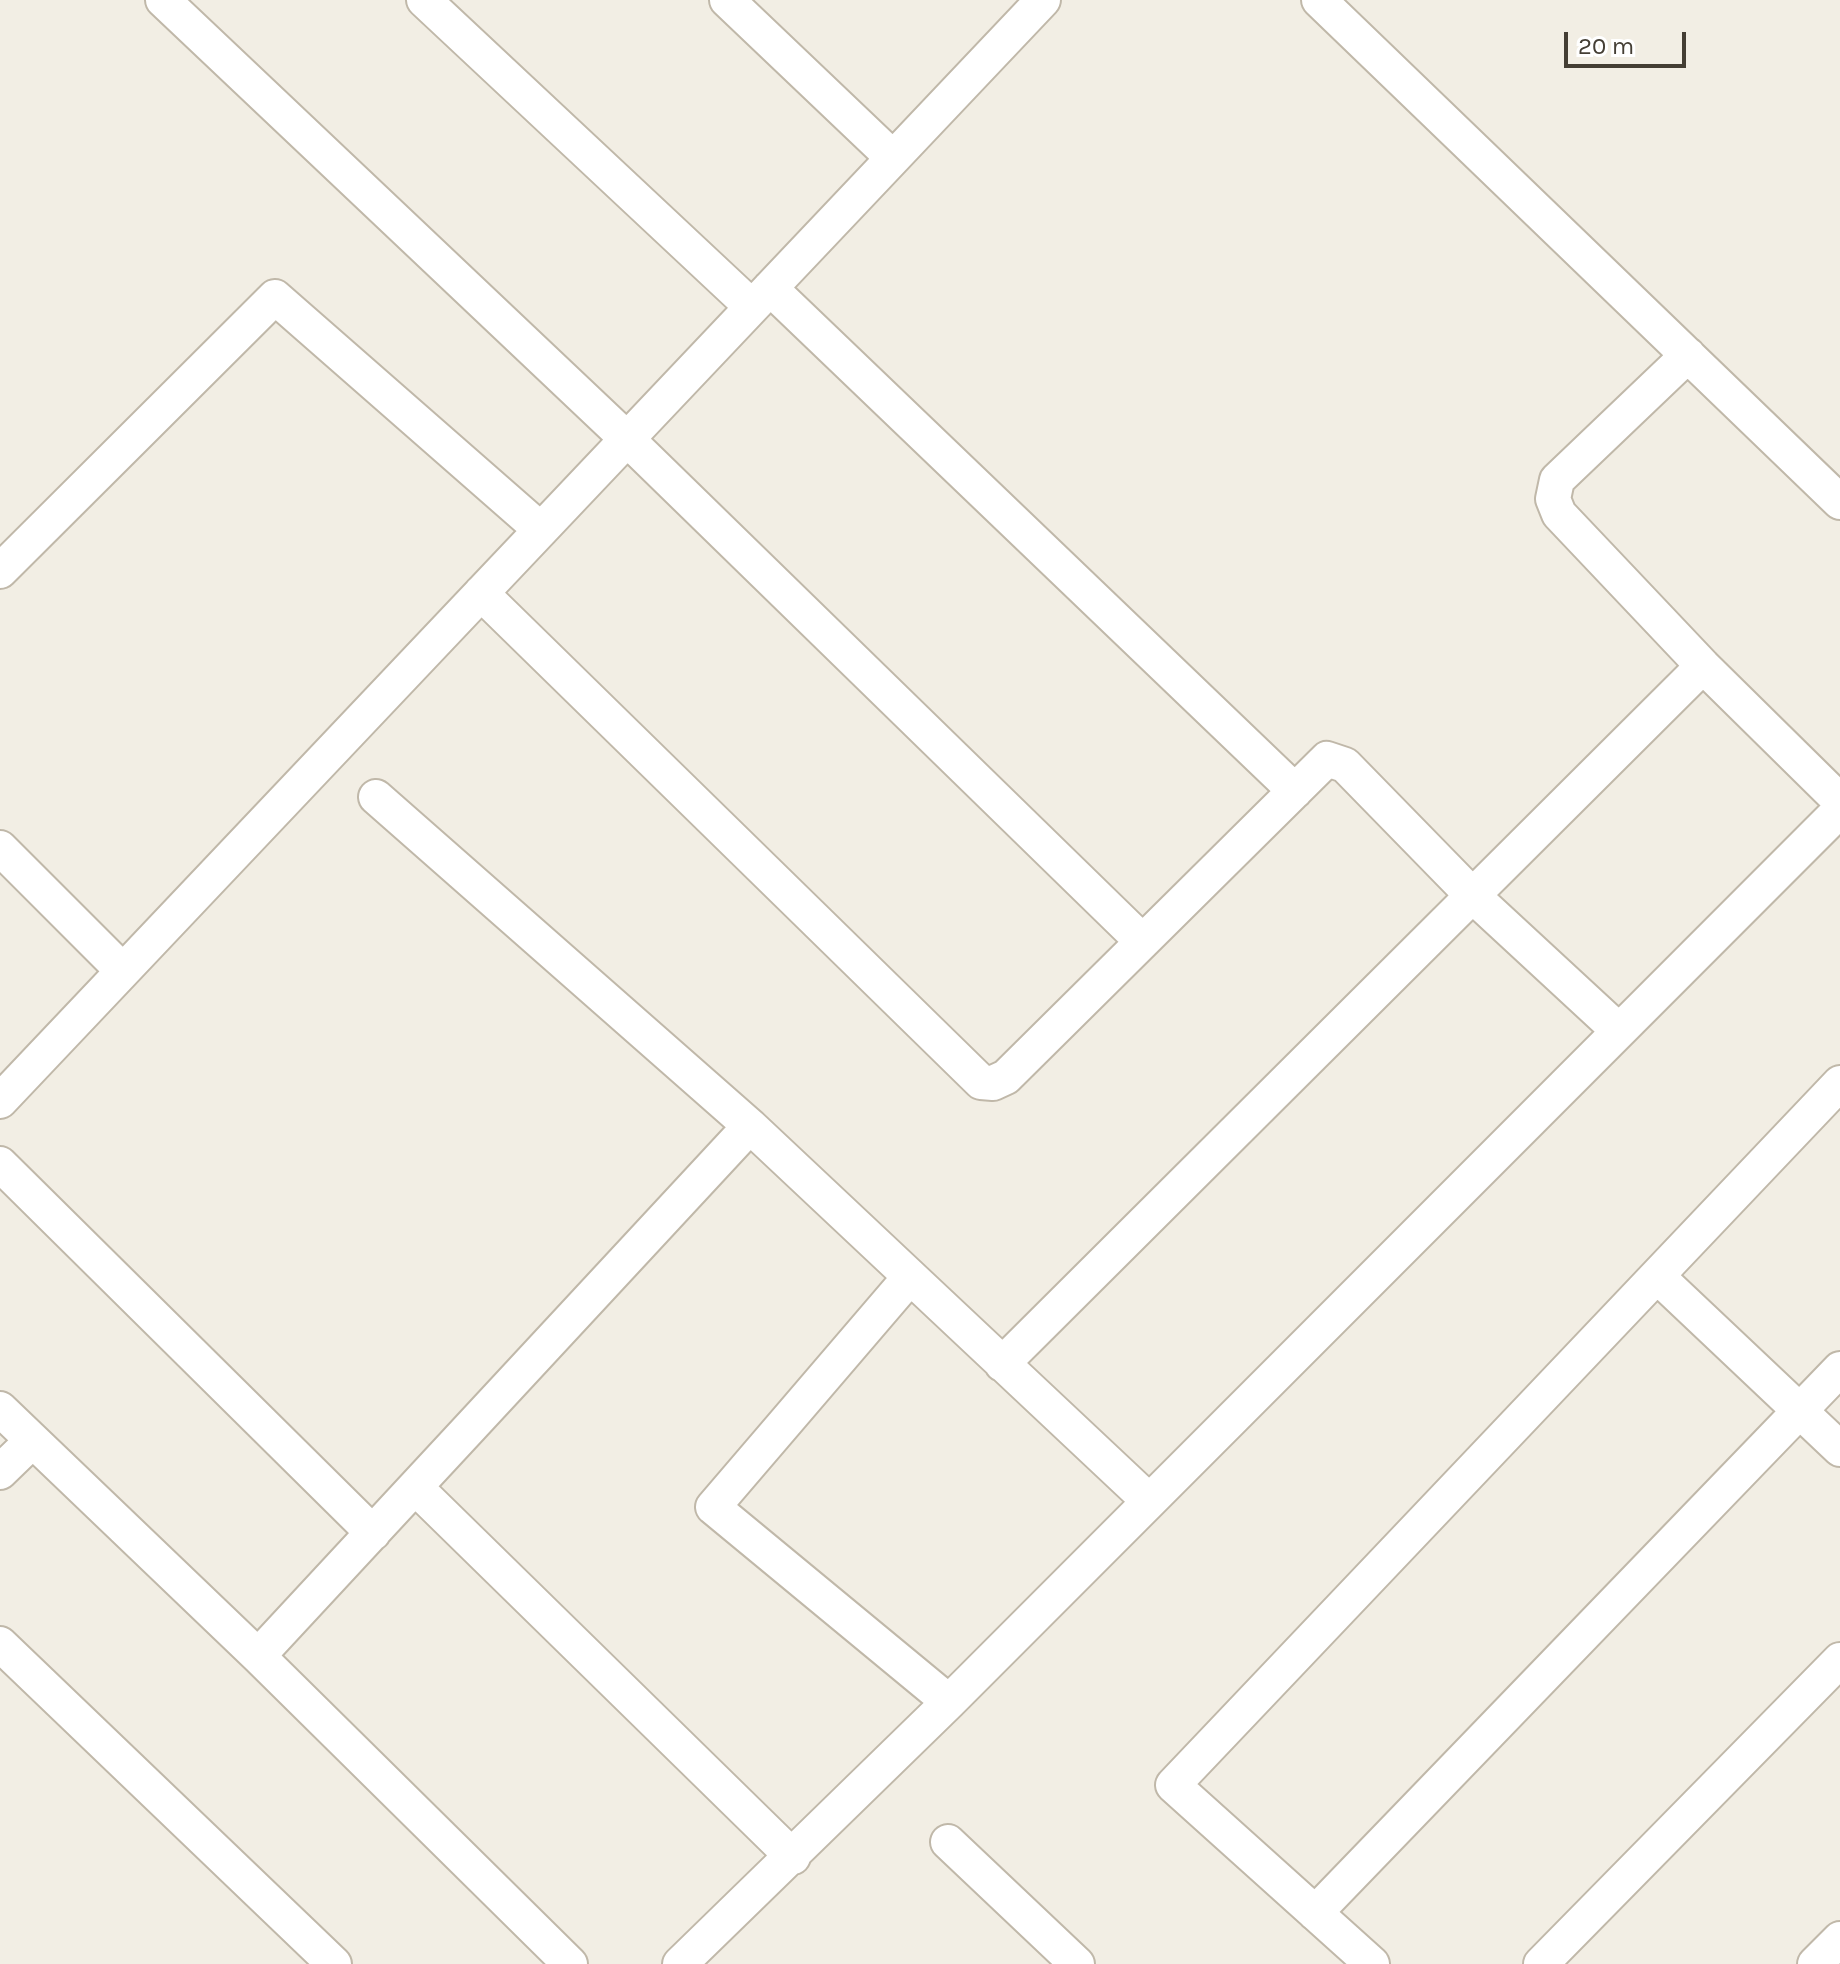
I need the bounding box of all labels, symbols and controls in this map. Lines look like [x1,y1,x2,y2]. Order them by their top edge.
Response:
scale bar [1568,16,1690,66]
text: 20 m [1578,32,1634,60]

